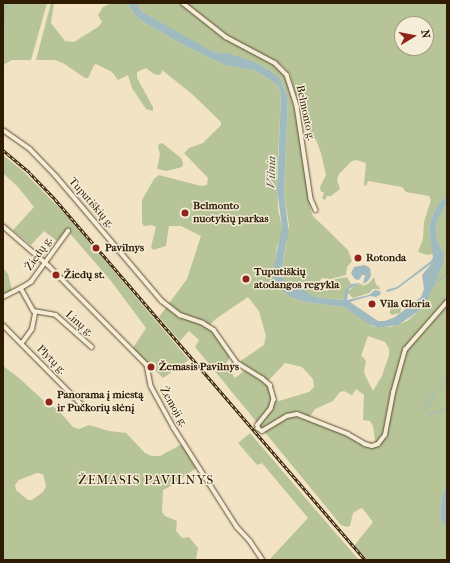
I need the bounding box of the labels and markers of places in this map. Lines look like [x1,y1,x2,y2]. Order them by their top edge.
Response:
place label: Belmonto nuotykių parkas [193,200,268,226]
marker: Belmonto nuotykių parkas [180,208,190,218]
place label: Pavilnys [105,241,144,255]
marker: Pavilnys [90,242,102,254]
place label: Rotonda [366,251,406,265]
marker: Rotonda [353,253,363,263]
place label: Tuputiškių atodangos regykla [254,266,339,292]
place label: Žiedų st. [64,268,105,282]
marker: Žiedų st. [51,270,61,280]
marker: Tuputiškių atodangos regykla [241,274,251,284]
place label: Vila Gloria [380,297,430,311]
marker: Vila Gloria [367,299,377,309]
place label: Žemasis Pavilnys [159,360,239,374]
marker: Žemasis Pavilnys [146,362,156,372]
place label: Panorama į miestą ir Pučkorių slėnį [57,389,143,415]
marker: Panorama į miestą ir Pučkorių slėnį [44,397,54,407]

